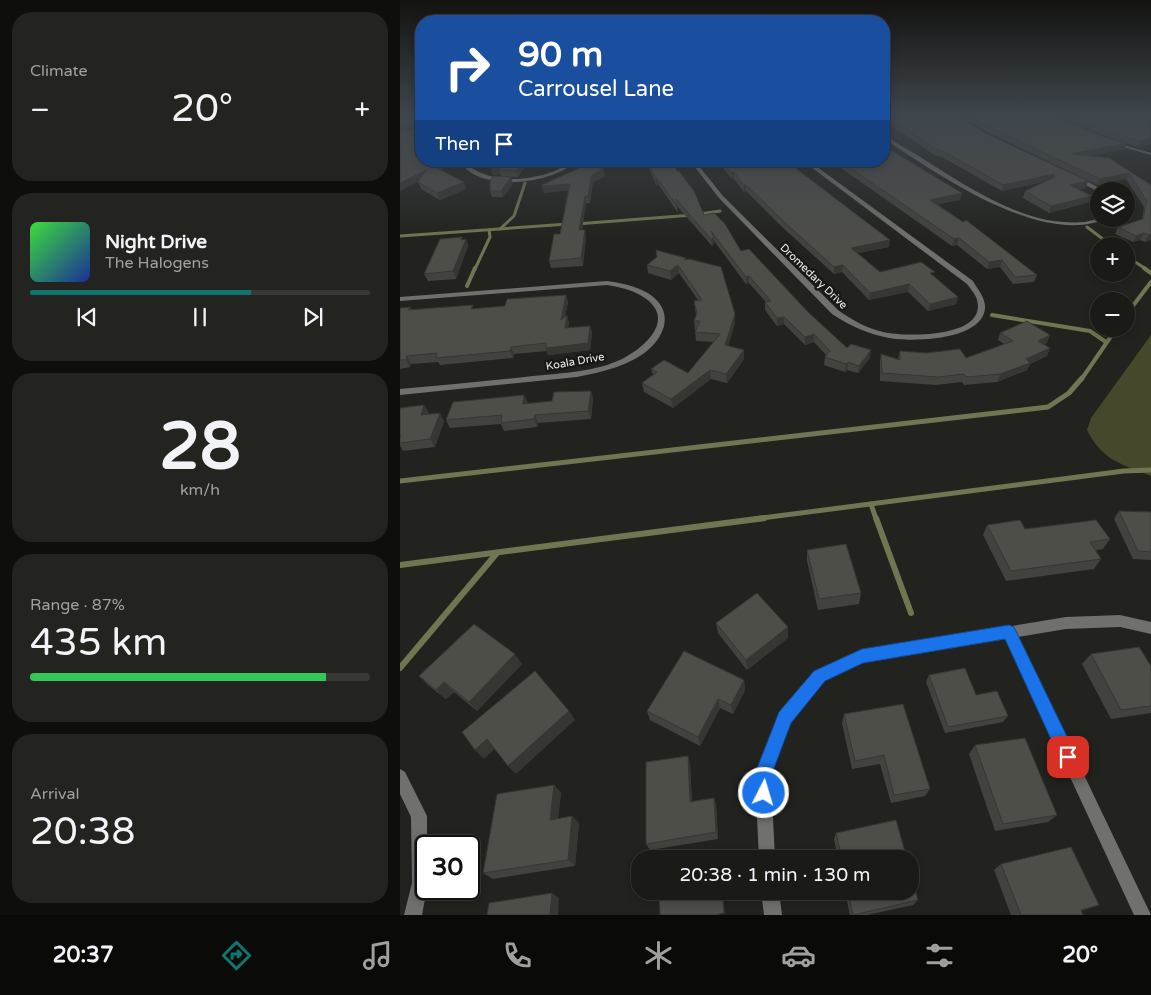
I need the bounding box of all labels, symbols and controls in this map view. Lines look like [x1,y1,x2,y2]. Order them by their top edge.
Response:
text: 90 m [518,34,603,76]
icon: right [435,35,500,100]
text: Climate [30,61,88,81]
text: Carrousel Lane [518,76,674,102]
text: 20° [171,86,233,132]
text: − [30,93,50,127]
text: + [354,93,370,127]
icon: arrive [490,130,518,158]
text: Then [435,133,480,155]
map controls [1090,182,1135,337]
button: layers [1090,182,1135,227]
text: Night Drive [105,231,207,253]
button: + [1090,237,1135,282]
street label: Dromedary Drive [777,241,850,312]
text: The Halogens [105,253,209,273]
button: − [1090,292,1135,337]
icon: previous [73,303,101,331]
icon: pause [186,303,214,331]
icon: next [299,303,327,331]
street label: Koala Drive [545,350,605,373]
text: 28 [159,408,241,487]
text: km/h [180,480,220,500]
text: Range · 87% [30,595,125,615]
text: 435 km [30,620,167,666]
pin [1047,736,1089,778]
icon: arrive [1054,743,1082,771]
position arrow [737,766,789,818]
text: Arrival [30,784,79,804]
text: 20:38 [30,809,135,855]
speed limit sign: 30 [415,835,480,900]
text: 20:38 · 1 min · 130 m [679,864,871,886]
icon: directions [219,938,254,973]
icon: music [360,938,395,973]
icon: phone [500,938,535,973]
icon: climate [641,938,676,973]
icon: car [781,938,816,973]
icon: filters [922,938,957,973]
text: 20:37 [53,942,114,968]
text: 20° [1062,942,1098,968]

